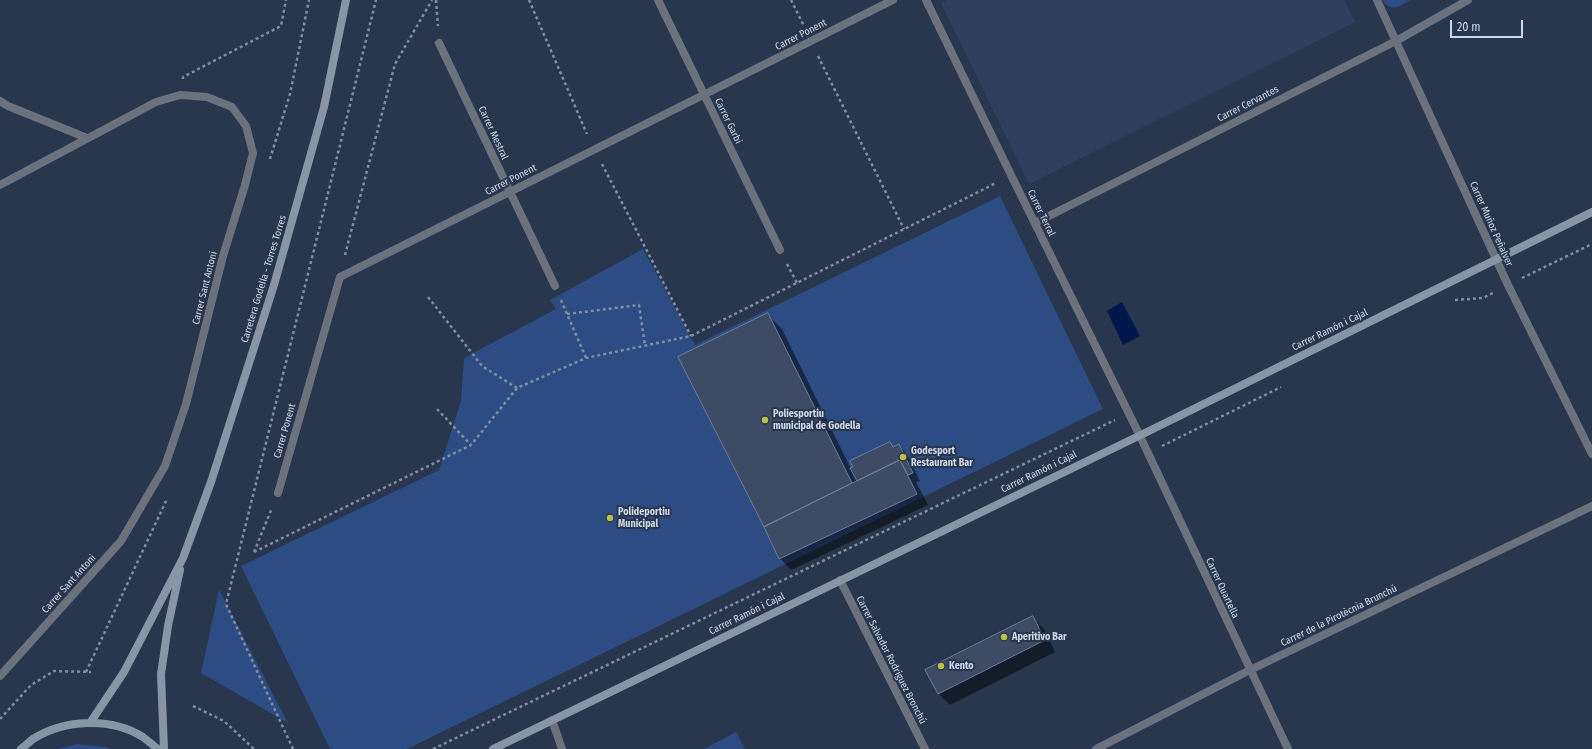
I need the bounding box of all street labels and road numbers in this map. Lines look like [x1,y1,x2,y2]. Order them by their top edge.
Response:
street label: Carrer Ponent [773,17,829,53]
street label: Carrer Cervantes [1215,83,1281,125]
street label: Carrer Garbi [712,96,744,146]
street label: Carrer Mestral [475,104,511,162]
street label: Carrer Ponent [483,162,539,198]
street label: Carrer Muñoz Peñalver [1467,180,1515,268]
street label: Carrer Terral [1025,188,1057,238]
street label: Carretera Godella - Torres Torres [239,214,289,344]
street label: Carrer Sant Antoni [190,250,220,326]
street label: Carrer Ramón i Cajal [1290,306,1370,354]
street label: Carrer Ponent [271,402,299,460]
street label: Carrer Ramón i Cajal [999,448,1079,496]
street label: Carrer Sant Antoni [40,552,98,616]
street label: Carrer Quartella [1203,556,1241,620]
street label: Carrer de la Pirotècnia Brunchú [1279,583,1399,649]
street label: Carrer Ramón i Cajal [707,590,787,638]
street label: Carrer Salvador Rodríguez Bronchú [853,594,929,726]

